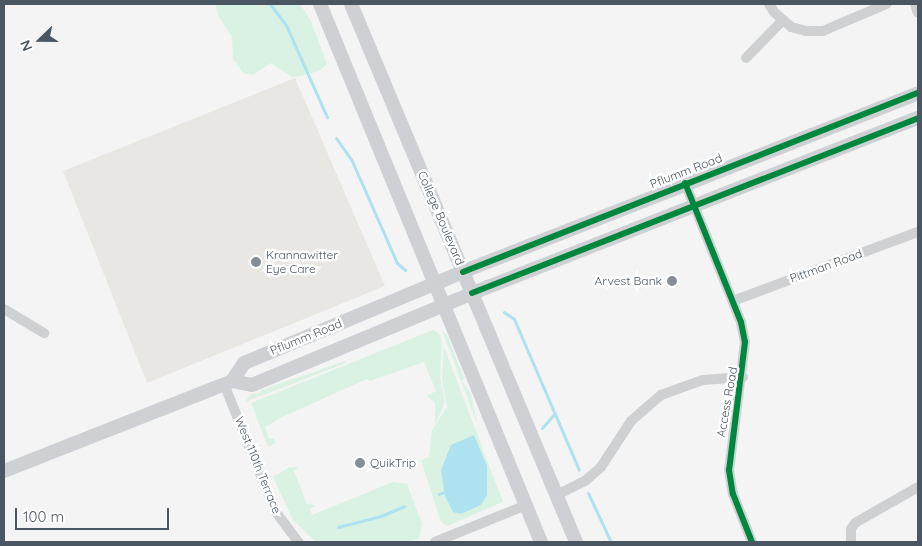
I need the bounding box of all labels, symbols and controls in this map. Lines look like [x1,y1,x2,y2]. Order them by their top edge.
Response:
north arrow [15,15,65,65]
text: N [16,37,36,54]
street label: Pflumm Road [648,151,724,191]
street label: College Boulevard [415,169,467,267]
street label: Pittman Road [788,246,864,286]
place label: Krannawitter Eye Care [266,248,338,276]
marker: Krannawitter Eye Care [250,256,262,268]
place label: Arvest Bank [595,274,662,288]
marker: Arvest Bank [666,275,678,287]
street label: Pflumm Road [268,316,344,358]
street label: Access Road [714,366,740,438]
street label: West 110th Terrace [232,414,284,516]
place label: QuikTrip [370,456,416,470]
marker: QuikTrip [354,457,366,469]
scale bar [18,498,171,530]
text: 100 m [23,507,64,526]

